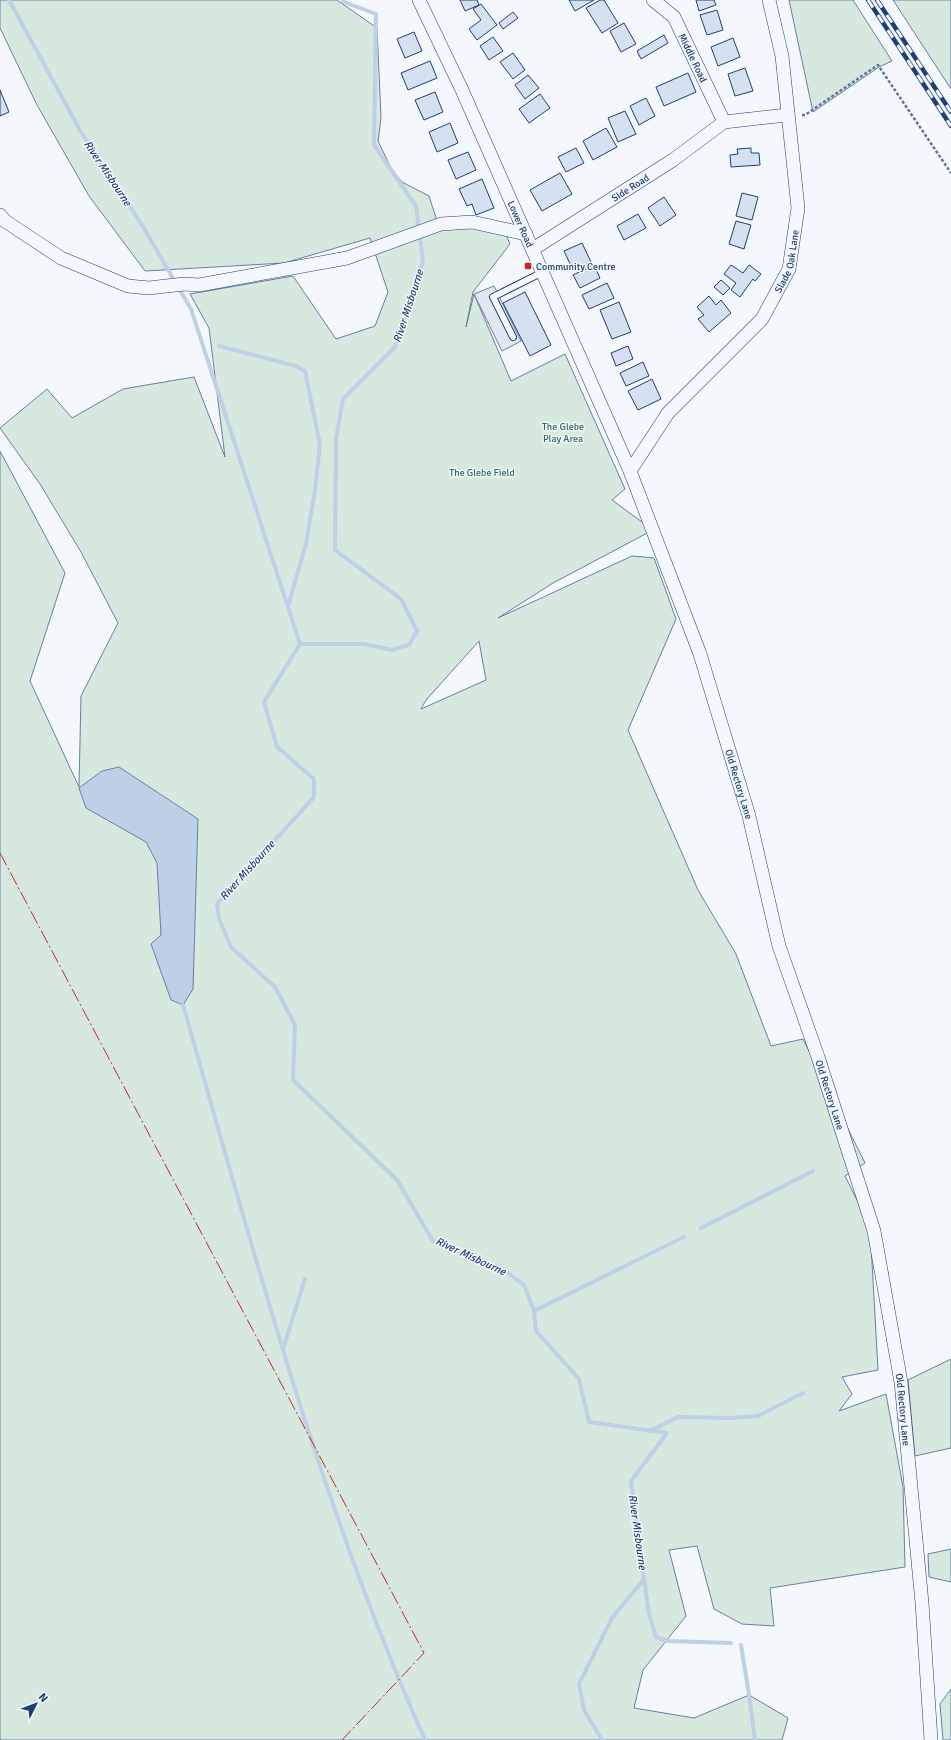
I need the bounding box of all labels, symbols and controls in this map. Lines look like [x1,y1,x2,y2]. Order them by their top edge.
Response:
street label: Middle Road [676,32,709,85]
water label: River Misbourne [81,138,135,209]
street label: Side Road [610,172,652,205]
street label: Lower Road [505,199,536,249]
street label: Slade Oak Lane [772,229,802,295]
marker: Community Centre [523,261,533,271]
place label: Community Centre [536,261,616,273]
water label: River Misbourne [391,268,427,344]
park label: The Glebe Play Area [542,421,584,445]
park label: The Glebe Field [449,467,515,479]
street label: Old Rectory Lane [722,748,755,821]
water label: River Misbourne [217,837,278,903]
street label: Old Rectory Lane [812,1059,846,1131]
water label: River Misbourne [434,1234,508,1279]
street label: Old Rectory Lane [893,1372,912,1446]
water label: River Misbourne [626,1493,649,1571]
north arrow [16,1684,56,1724]
text: N [36,1690,50,1705]

